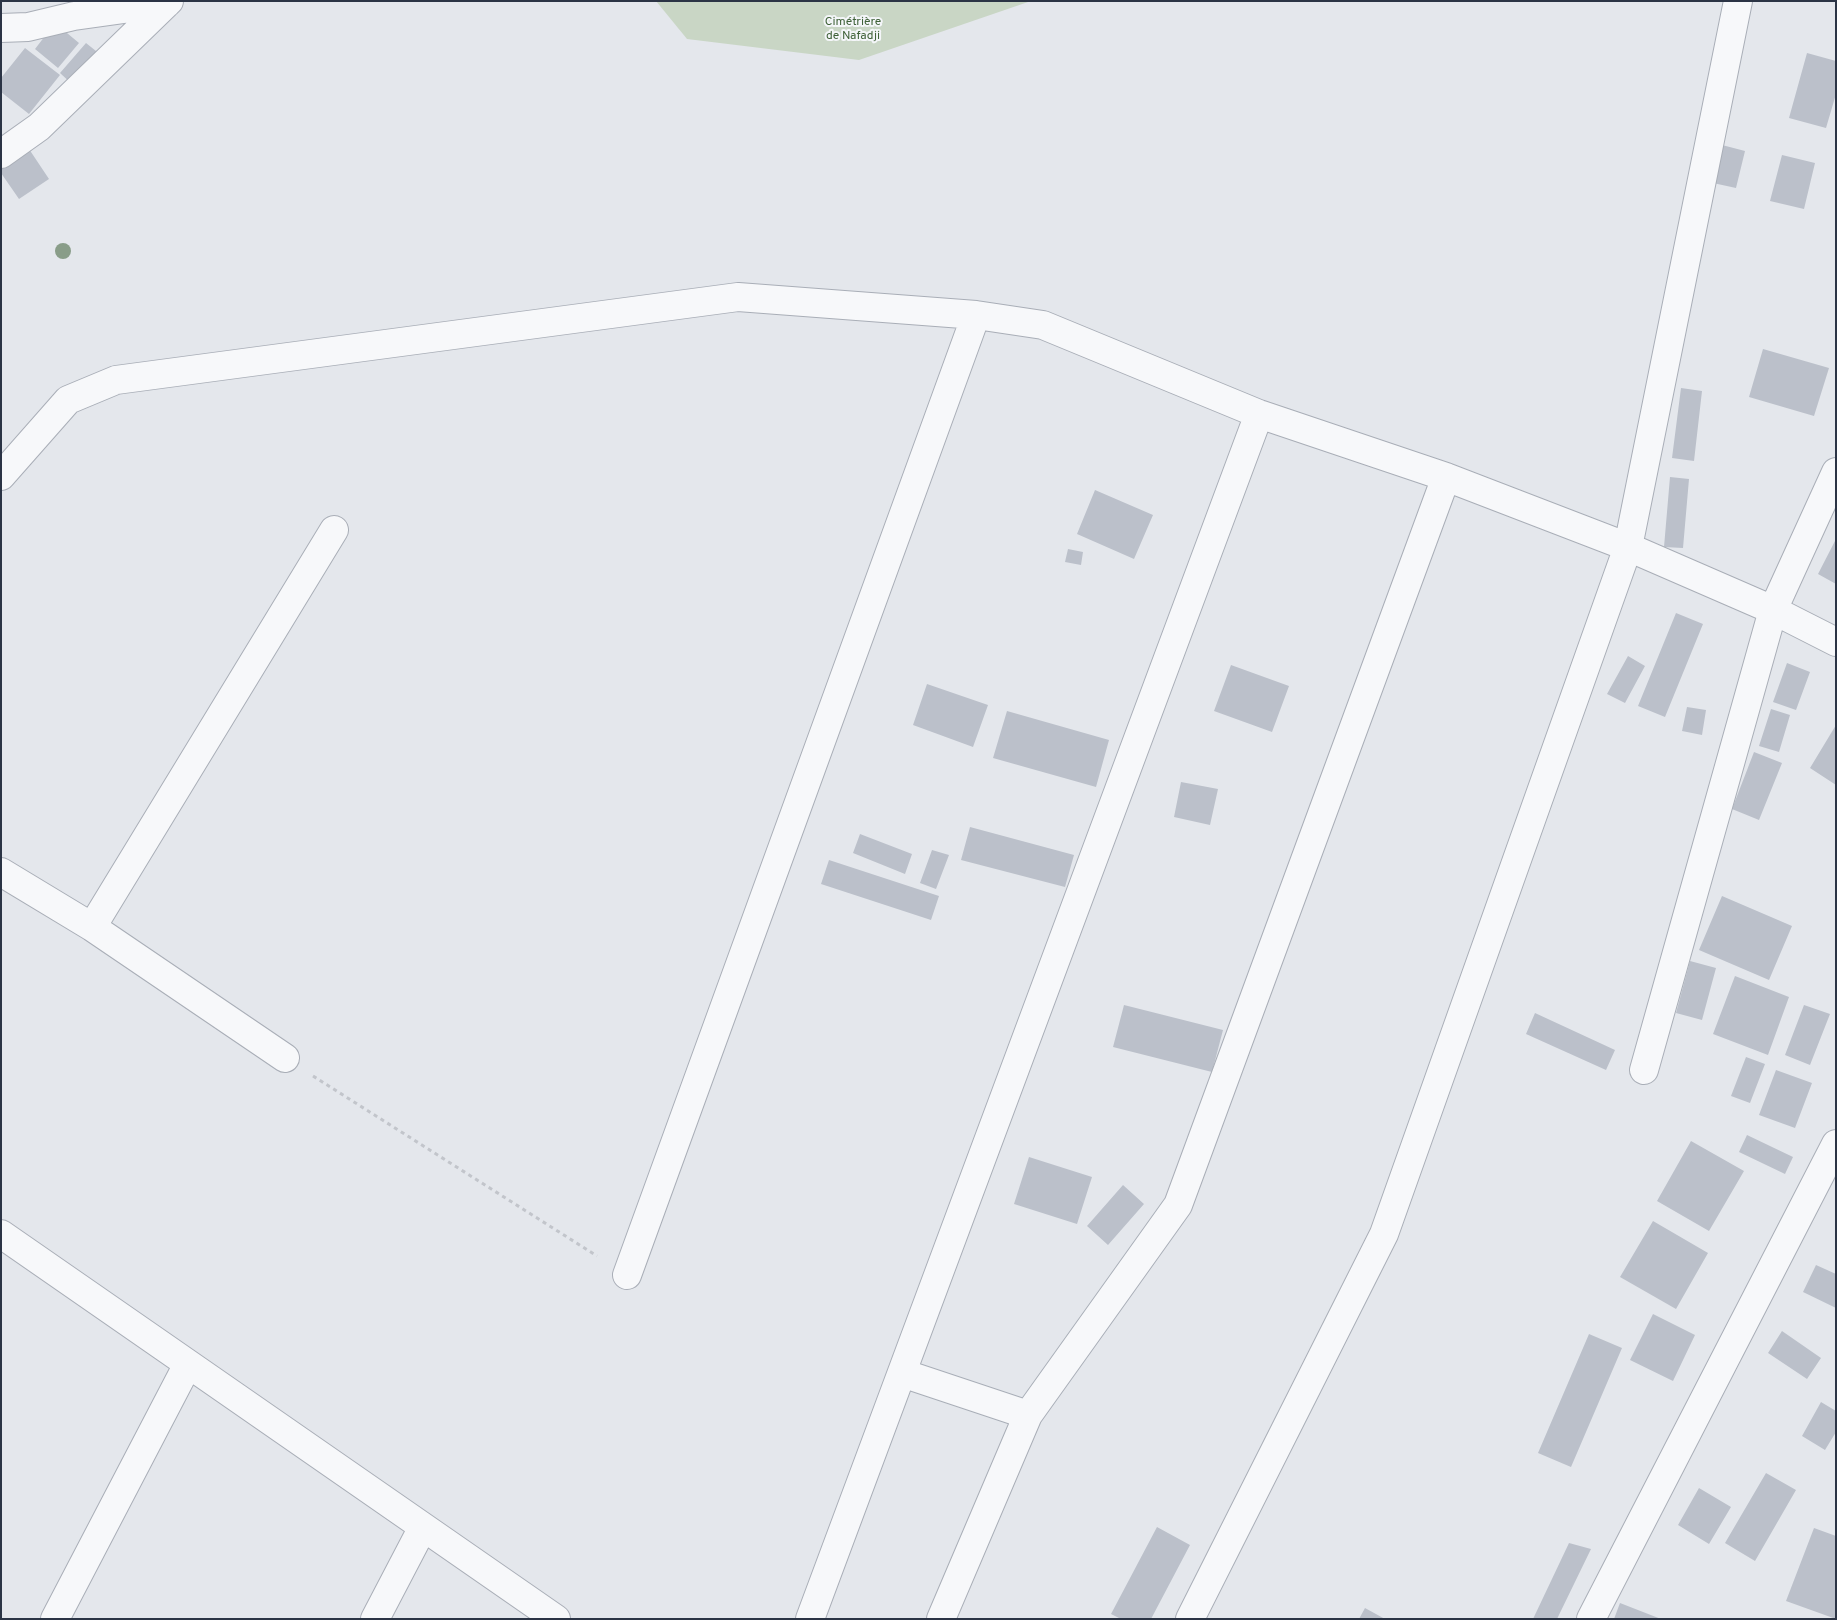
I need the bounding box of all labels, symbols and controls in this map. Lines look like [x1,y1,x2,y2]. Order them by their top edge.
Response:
park label: Cimétrière de Nafadji [825,16,881,44]

